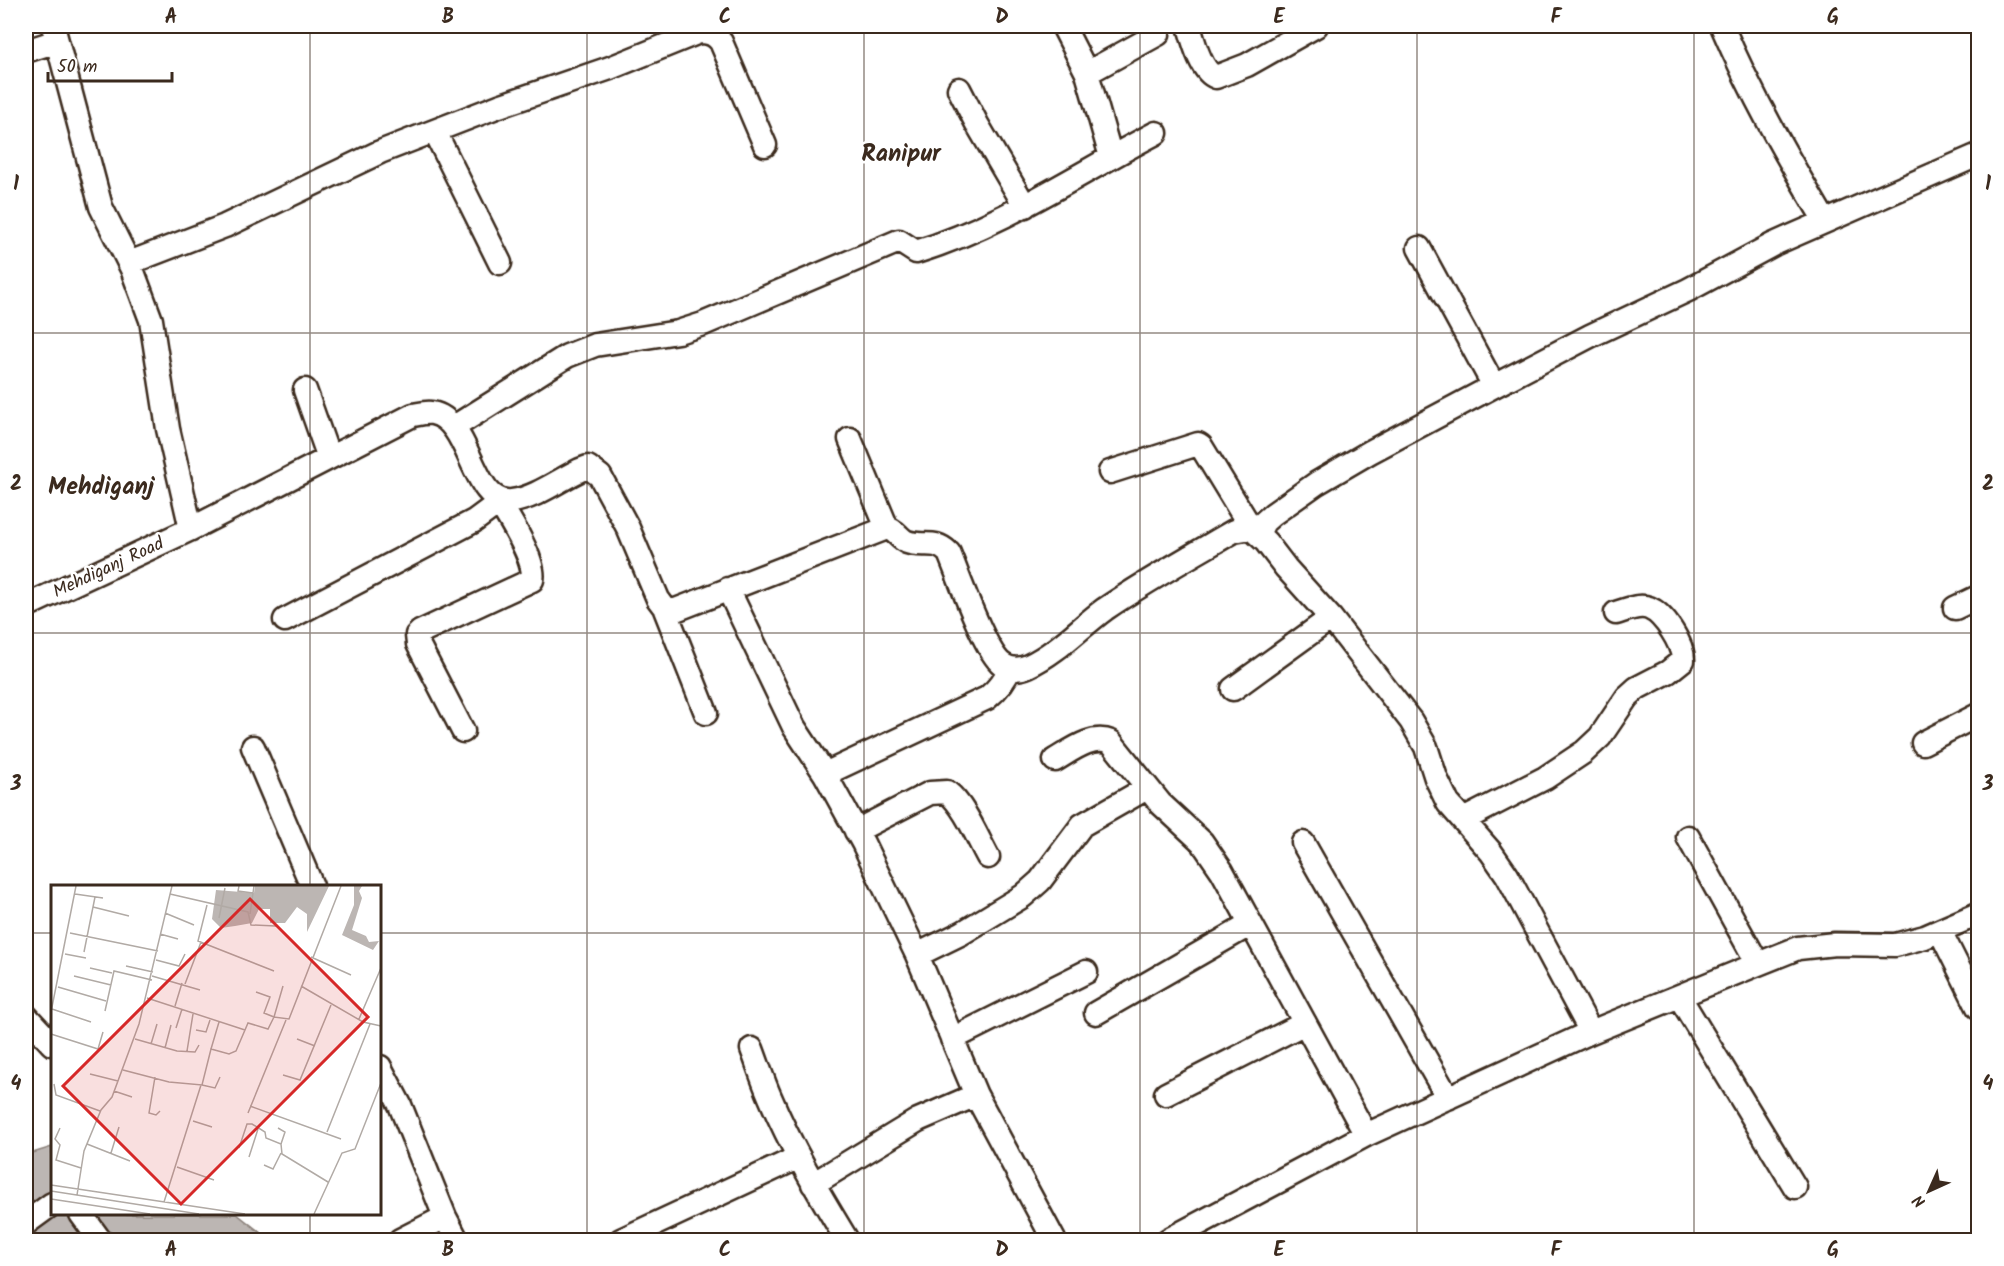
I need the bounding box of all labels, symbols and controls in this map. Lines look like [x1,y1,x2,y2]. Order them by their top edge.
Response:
text: A [165,2,177,34]
text: B [442,2,454,34]
text: C [719,2,731,34]
text: D [995,2,1009,34]
text: E [1273,2,1285,34]
text: F [1551,2,1563,34]
text: G [1827,2,1839,34]
scale bar [48,45,172,83]
text: 50 m [57,53,97,82]
district label: Ranipur [861,135,942,174]
text: 1 [13,169,19,201]
text: 1 [1985,169,1991,201]
district label: Mehdiganj [48,468,156,507]
text: 2 [10,469,22,501]
text: 2 [1982,469,1994,501]
street label: Mehdiganj Road [48,529,170,607]
text: 3 [10,769,22,801]
text: 3 [1982,769,1994,801]
inset map [51,885,381,1215]
text: 4 [11,1069,22,1101]
text: 4 [1983,1069,1994,1101]
north arrow [1899,1161,1959,1221]
text: N [1907,1188,1932,1213]
text: A [165,1235,177,1266]
text: B [442,1235,454,1266]
text: C [719,1235,731,1266]
text: D [995,1235,1009,1266]
text: E [1273,1235,1285,1266]
text: F [1551,1235,1563,1266]
text: G [1827,1235,1839,1266]

